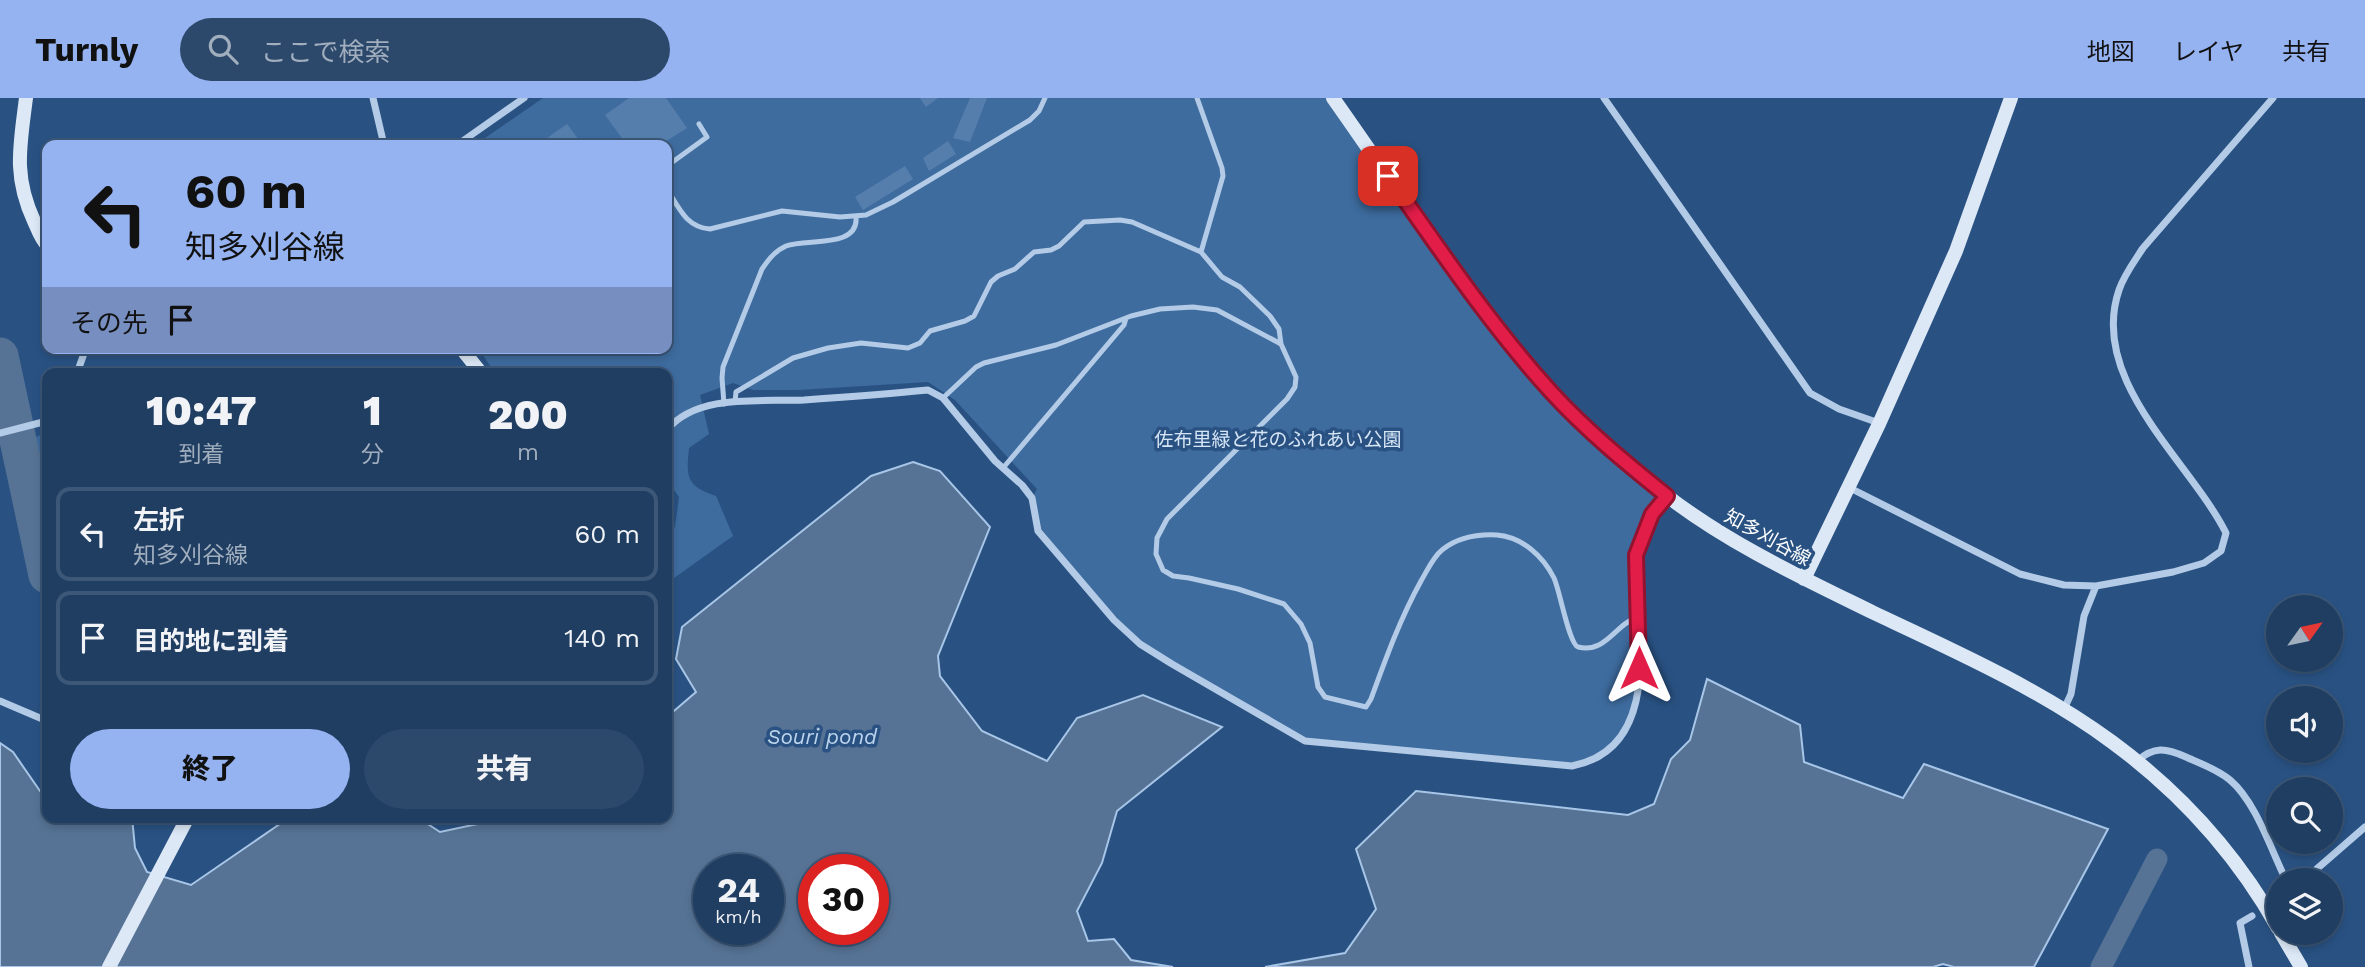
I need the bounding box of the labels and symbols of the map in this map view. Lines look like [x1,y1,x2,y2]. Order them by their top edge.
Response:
pin [1358,146,1418,206]
park label: 佐布里緑と花のふれあい公園 [1154,428,1402,451]
street label: 知多刈谷線 [1721,504,1815,571]
north arrow [2266,595,2343,672]
position arrow [1602,631,1676,705]
water label: Souri pond [767,724,878,749]
speed limit sign: 30 [798,854,889,945]

